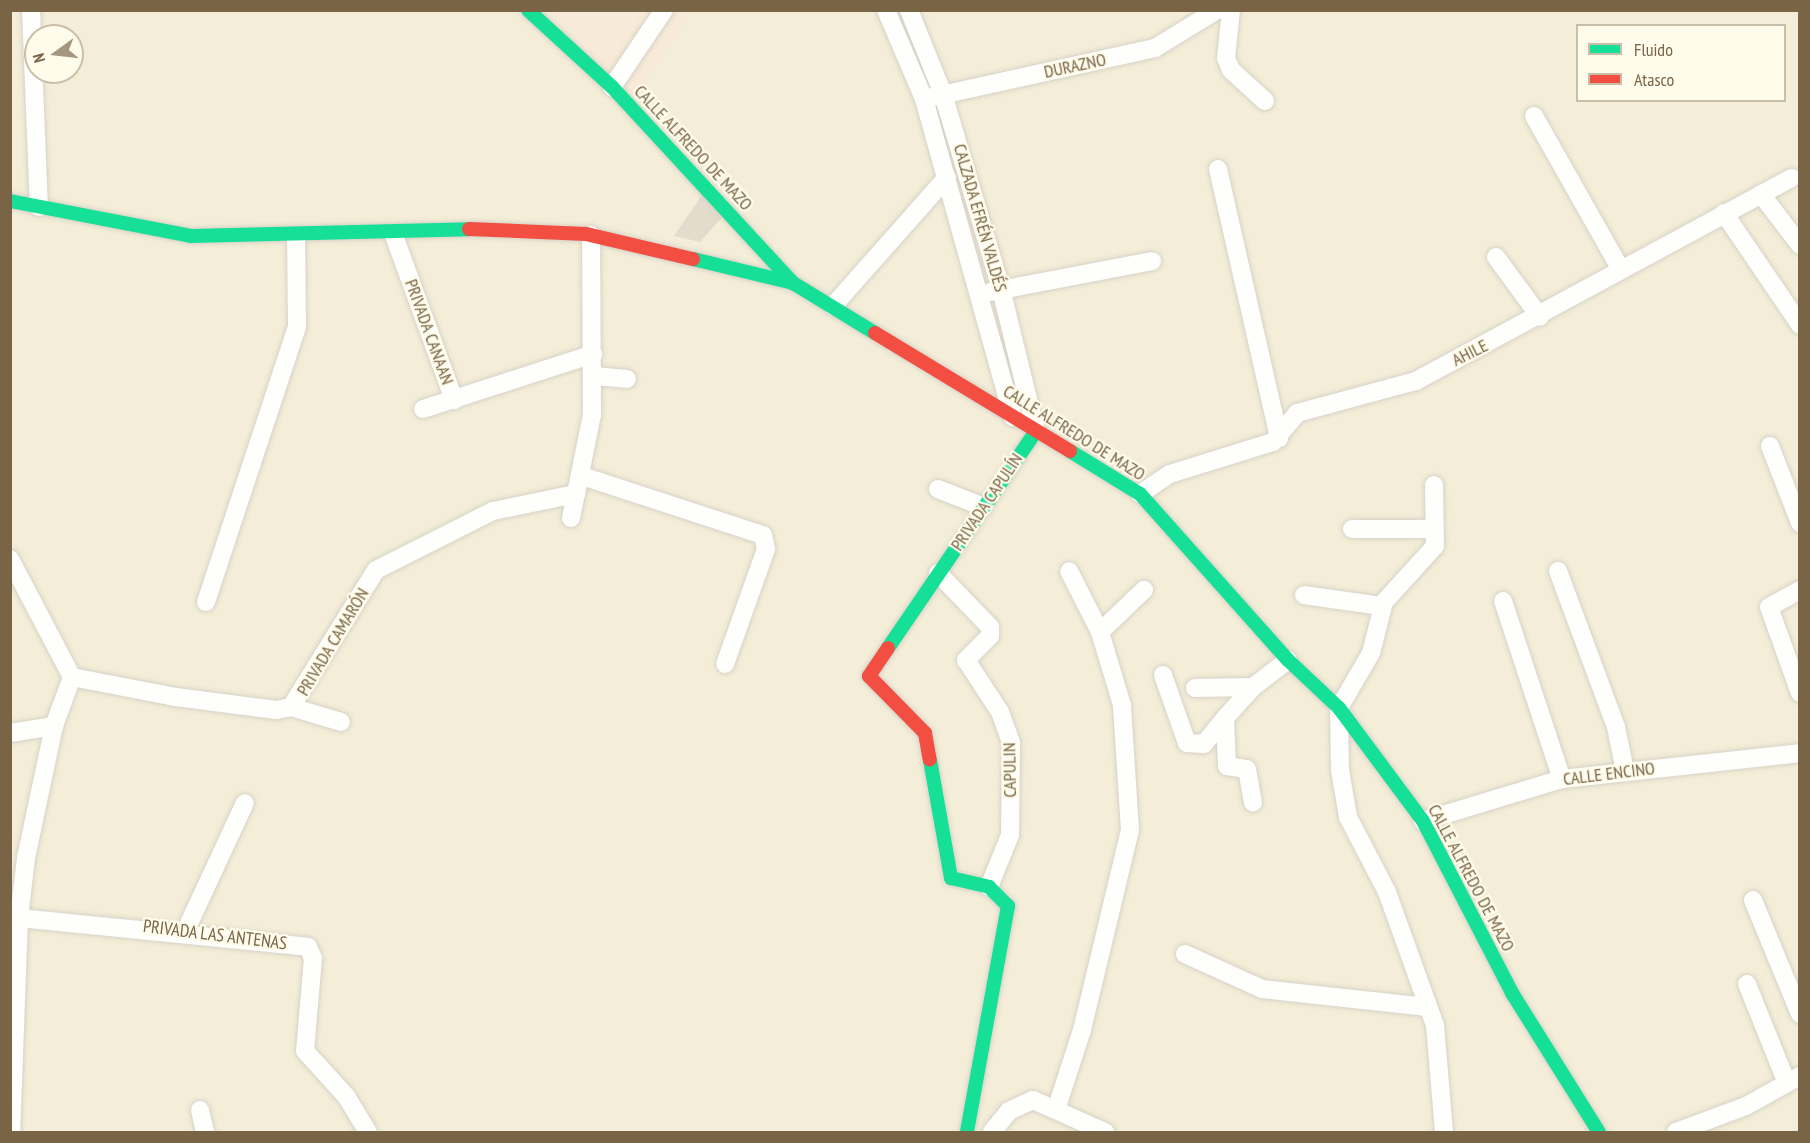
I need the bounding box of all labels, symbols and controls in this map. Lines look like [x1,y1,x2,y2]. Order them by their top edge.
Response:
north arrow [24,24,84,84]
legend [1576,24,1786,102]
text: Fluido [1634,38,1673,61]
street label: DURAZNO [1042,49,1108,83]
text: N [28,51,49,65]
text: Atasco [1634,68,1674,91]
street label: CALLE ALFREDO DE MAZO [629,81,757,215]
street label: CALZADA EFRÉN VALDÉS [948,141,1012,295]
street label: PRIVADA CANAAN [400,276,458,388]
street label: AHILE [1448,335,1492,371]
street label: CALLE ALFREDO DE MAZO [999,380,1149,486]
street label: PRIVADA CAPULÍN [946,449,1028,555]
street label: PRIVADA CAMARÓN [292,584,374,700]
street label: CAPULIN [999,742,1021,798]
street label: CALLE ENCINO [1562,758,1656,790]
street label: CALLE ALFREDO DE MAZO [1423,801,1519,955]
street label: PRIVADA LAS ANTENAS [141,915,289,955]

